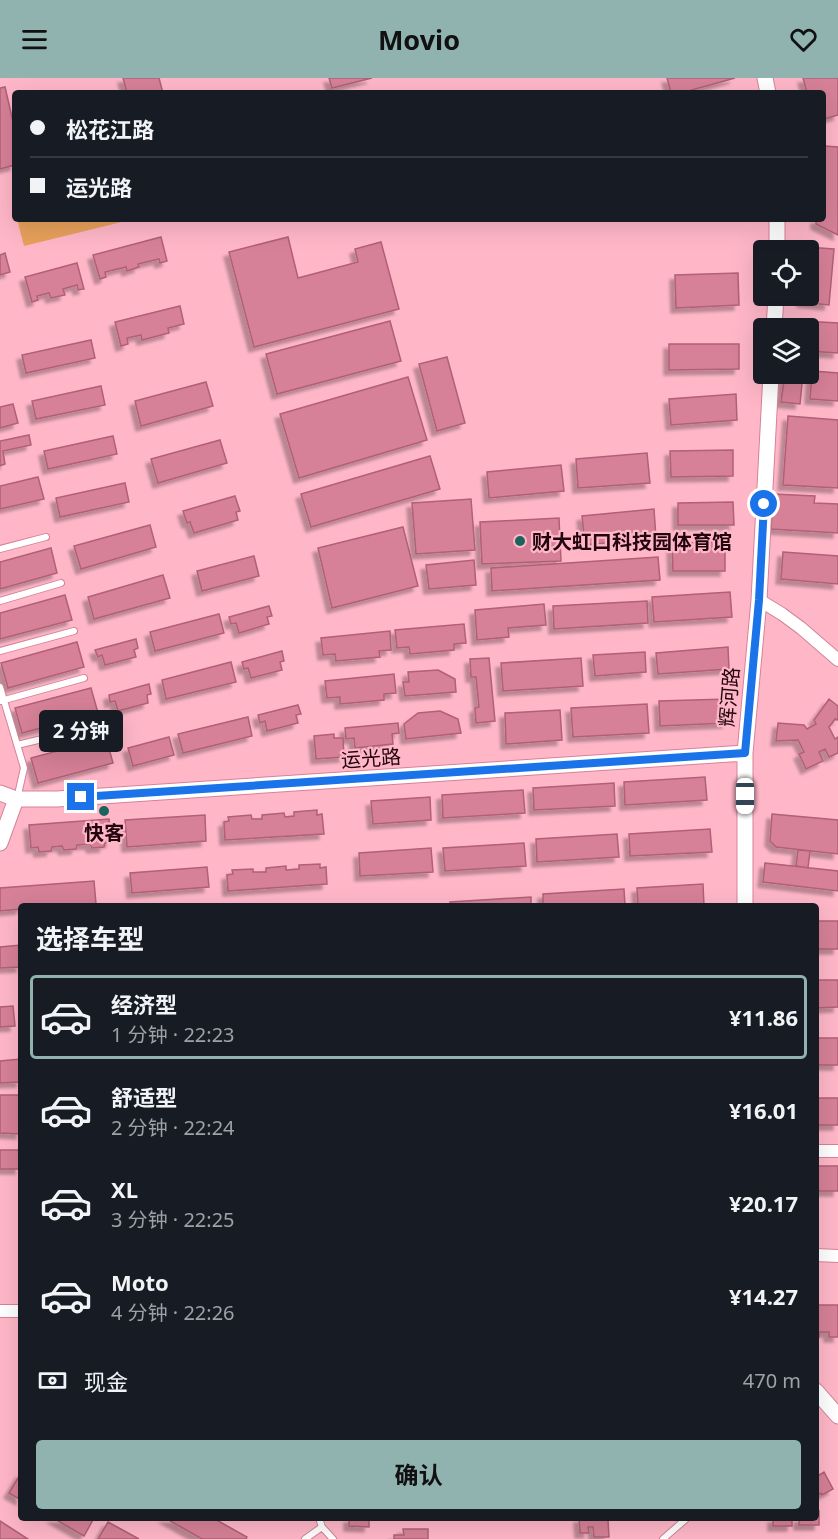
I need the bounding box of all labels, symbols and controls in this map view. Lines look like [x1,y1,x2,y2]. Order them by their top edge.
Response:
text: Movio [378,21,460,58]
icon: menu [18,23,51,56]
icon: heart [787,23,820,56]
text: 松花江路 [66,114,154,144]
text: 运光路 [66,172,132,202]
map controls [753,240,819,384]
button: locate [753,240,819,306]
button: layers [753,318,819,384]
route start [750,490,777,517]
place label: 财大虹口科技园体育馆 [532,528,732,555]
marker: 财大虹口科技园体育馆 [513,534,527,548]
street label: 辉河路 [713,666,745,728]
callout: 2 分钟 [39,710,123,752]
text: 2 分钟 [53,717,109,744]
street label: 运光路 [340,742,402,774]
car [736,778,754,814]
route end [67,783,94,810]
marker: 快客 [97,804,111,818]
place label: 快客 [84,819,124,846]
text: 选择车型 [36,920,144,957]
text: 经济型 [111,989,177,1019]
icon: car [39,990,93,1044]
text: ¥11.86 [729,1002,798,1032]
text: 1 分钟 · 22:23 [111,1021,235,1048]
text: 舒适型 [111,1082,177,1112]
icon: car [39,1083,93,1137]
text: ¥16.01 [729,1095,798,1125]
text: 2 分钟 · 22:24 [111,1114,235,1141]
text: XL [111,1174,138,1204]
icon: car [39,1176,93,1230]
text: ¥20.17 [729,1188,798,1218]
text: 3 分钟 · 22:25 [111,1206,235,1233]
text: Moto [111,1267,169,1297]
icon: car [39,1269,93,1323]
text: ¥14.27 [729,1281,798,1311]
text: 4 分钟 · 22:26 [111,1299,235,1326]
icon: cash [36,1364,69,1397]
text: 现金 [84,1366,128,1396]
text: 470 m [743,1367,801,1394]
button: 确认 [36,1440,801,1509]

